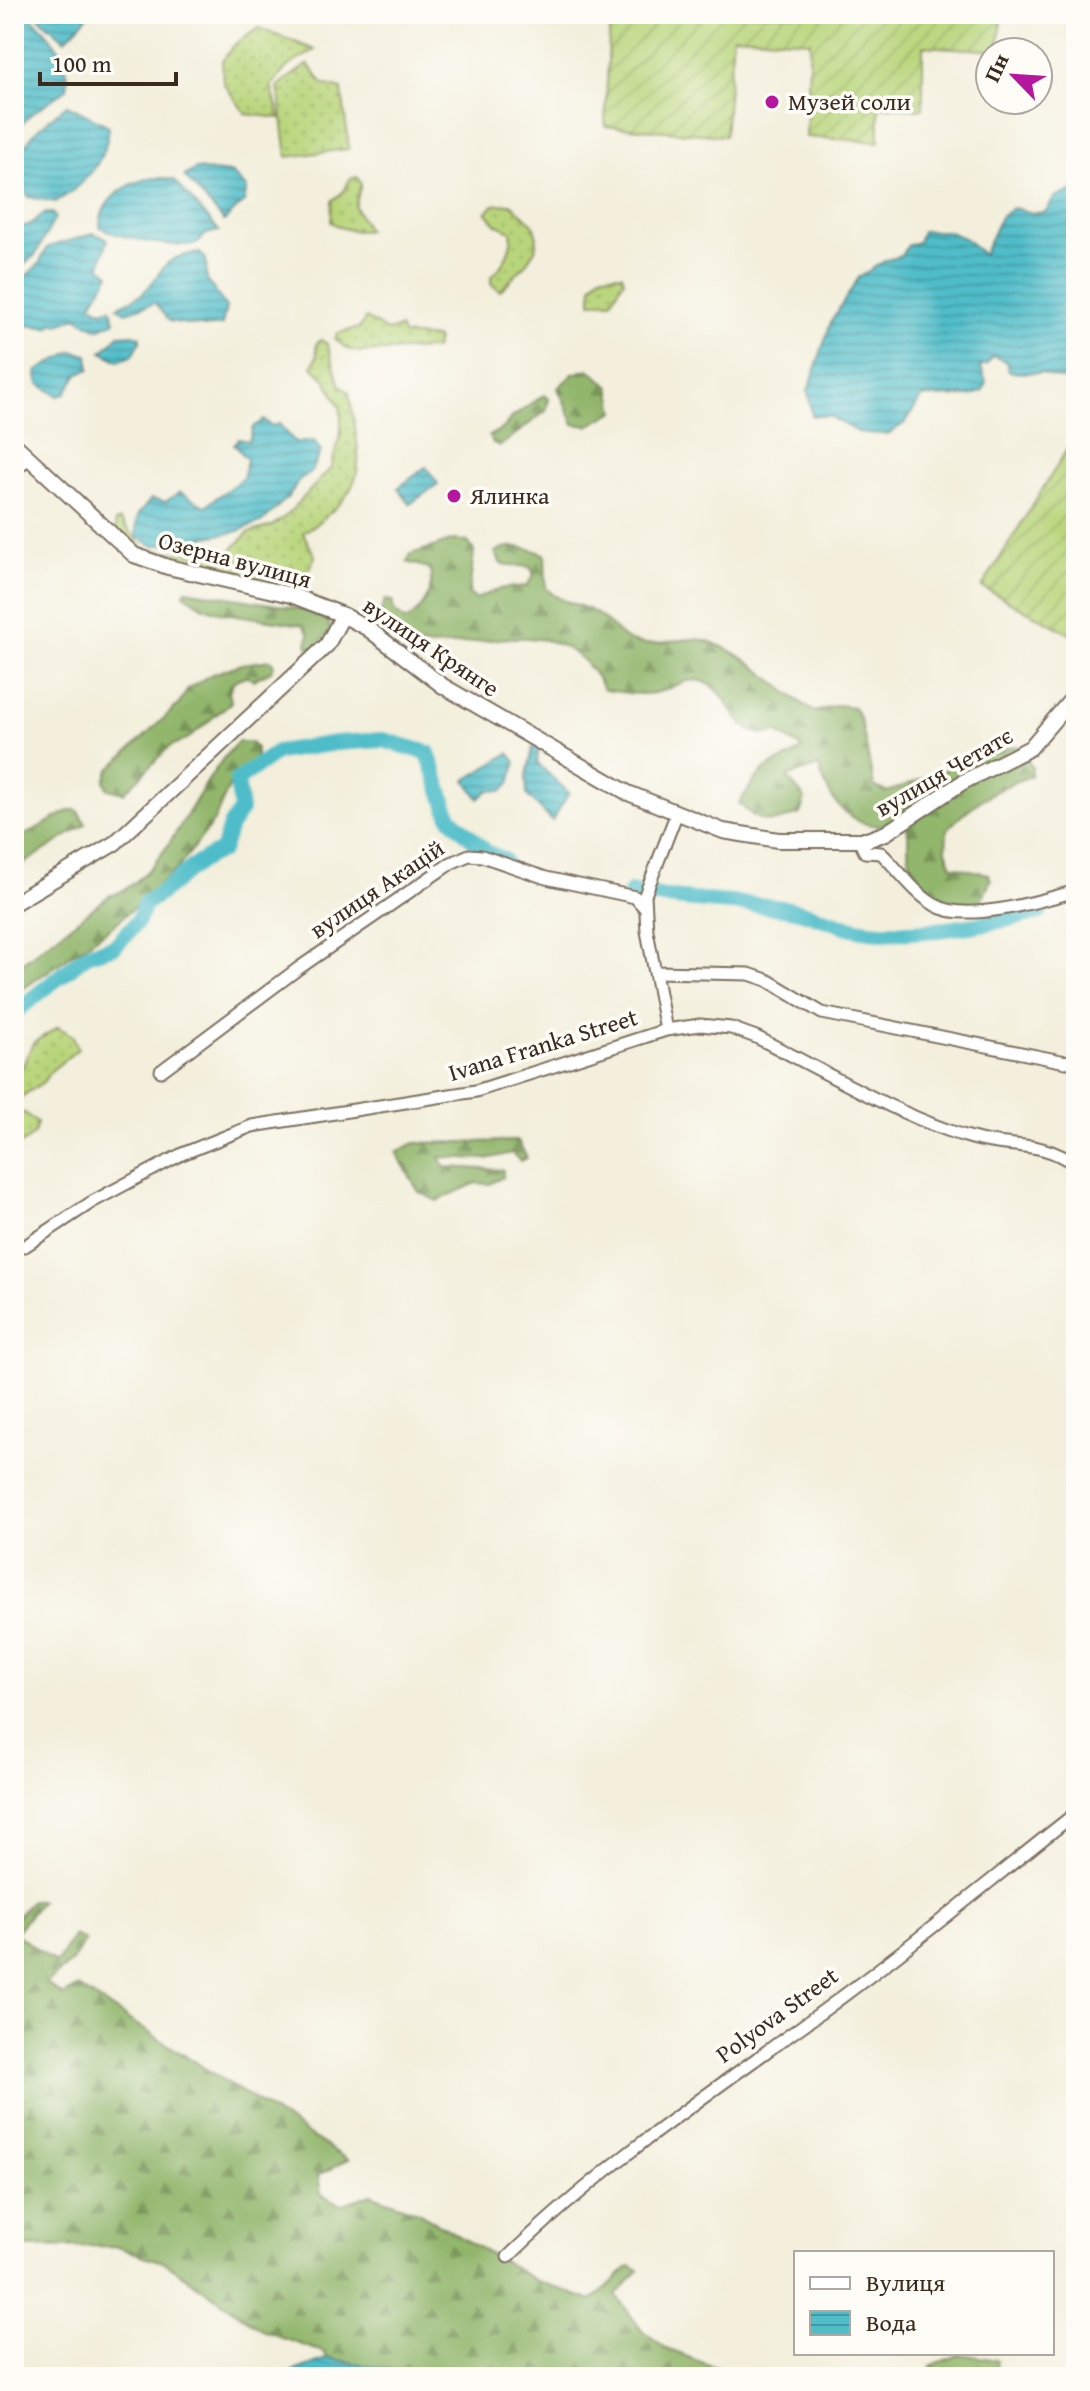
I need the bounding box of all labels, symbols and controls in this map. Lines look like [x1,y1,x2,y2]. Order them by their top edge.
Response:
scale bar [40,36,176,86]
north arrow [974,36,1054,116]
text: 100 m [52,46,112,81]
text: Пн [975,48,1016,87]
place label: Музей соли [788,84,911,119]
marker: Музей соли [763,93,781,111]
place label: Ялинка [469,478,550,513]
marker: Ялинка [445,487,463,505]
street label: Озерна вулиця [155,522,316,597]
street label: вулиця Крянге [356,588,506,705]
street label: вулиця Четатє [868,718,1019,825]
street label: вулиця Акацій [302,831,451,947]
street label: Ivana Franka Street [444,999,642,1090]
street label: Polyova Street [708,1958,846,2071]
legend [794,2251,1054,2355]
text: Вулиця [866,2265,945,2300]
text: Вода [866,2305,917,2340]

